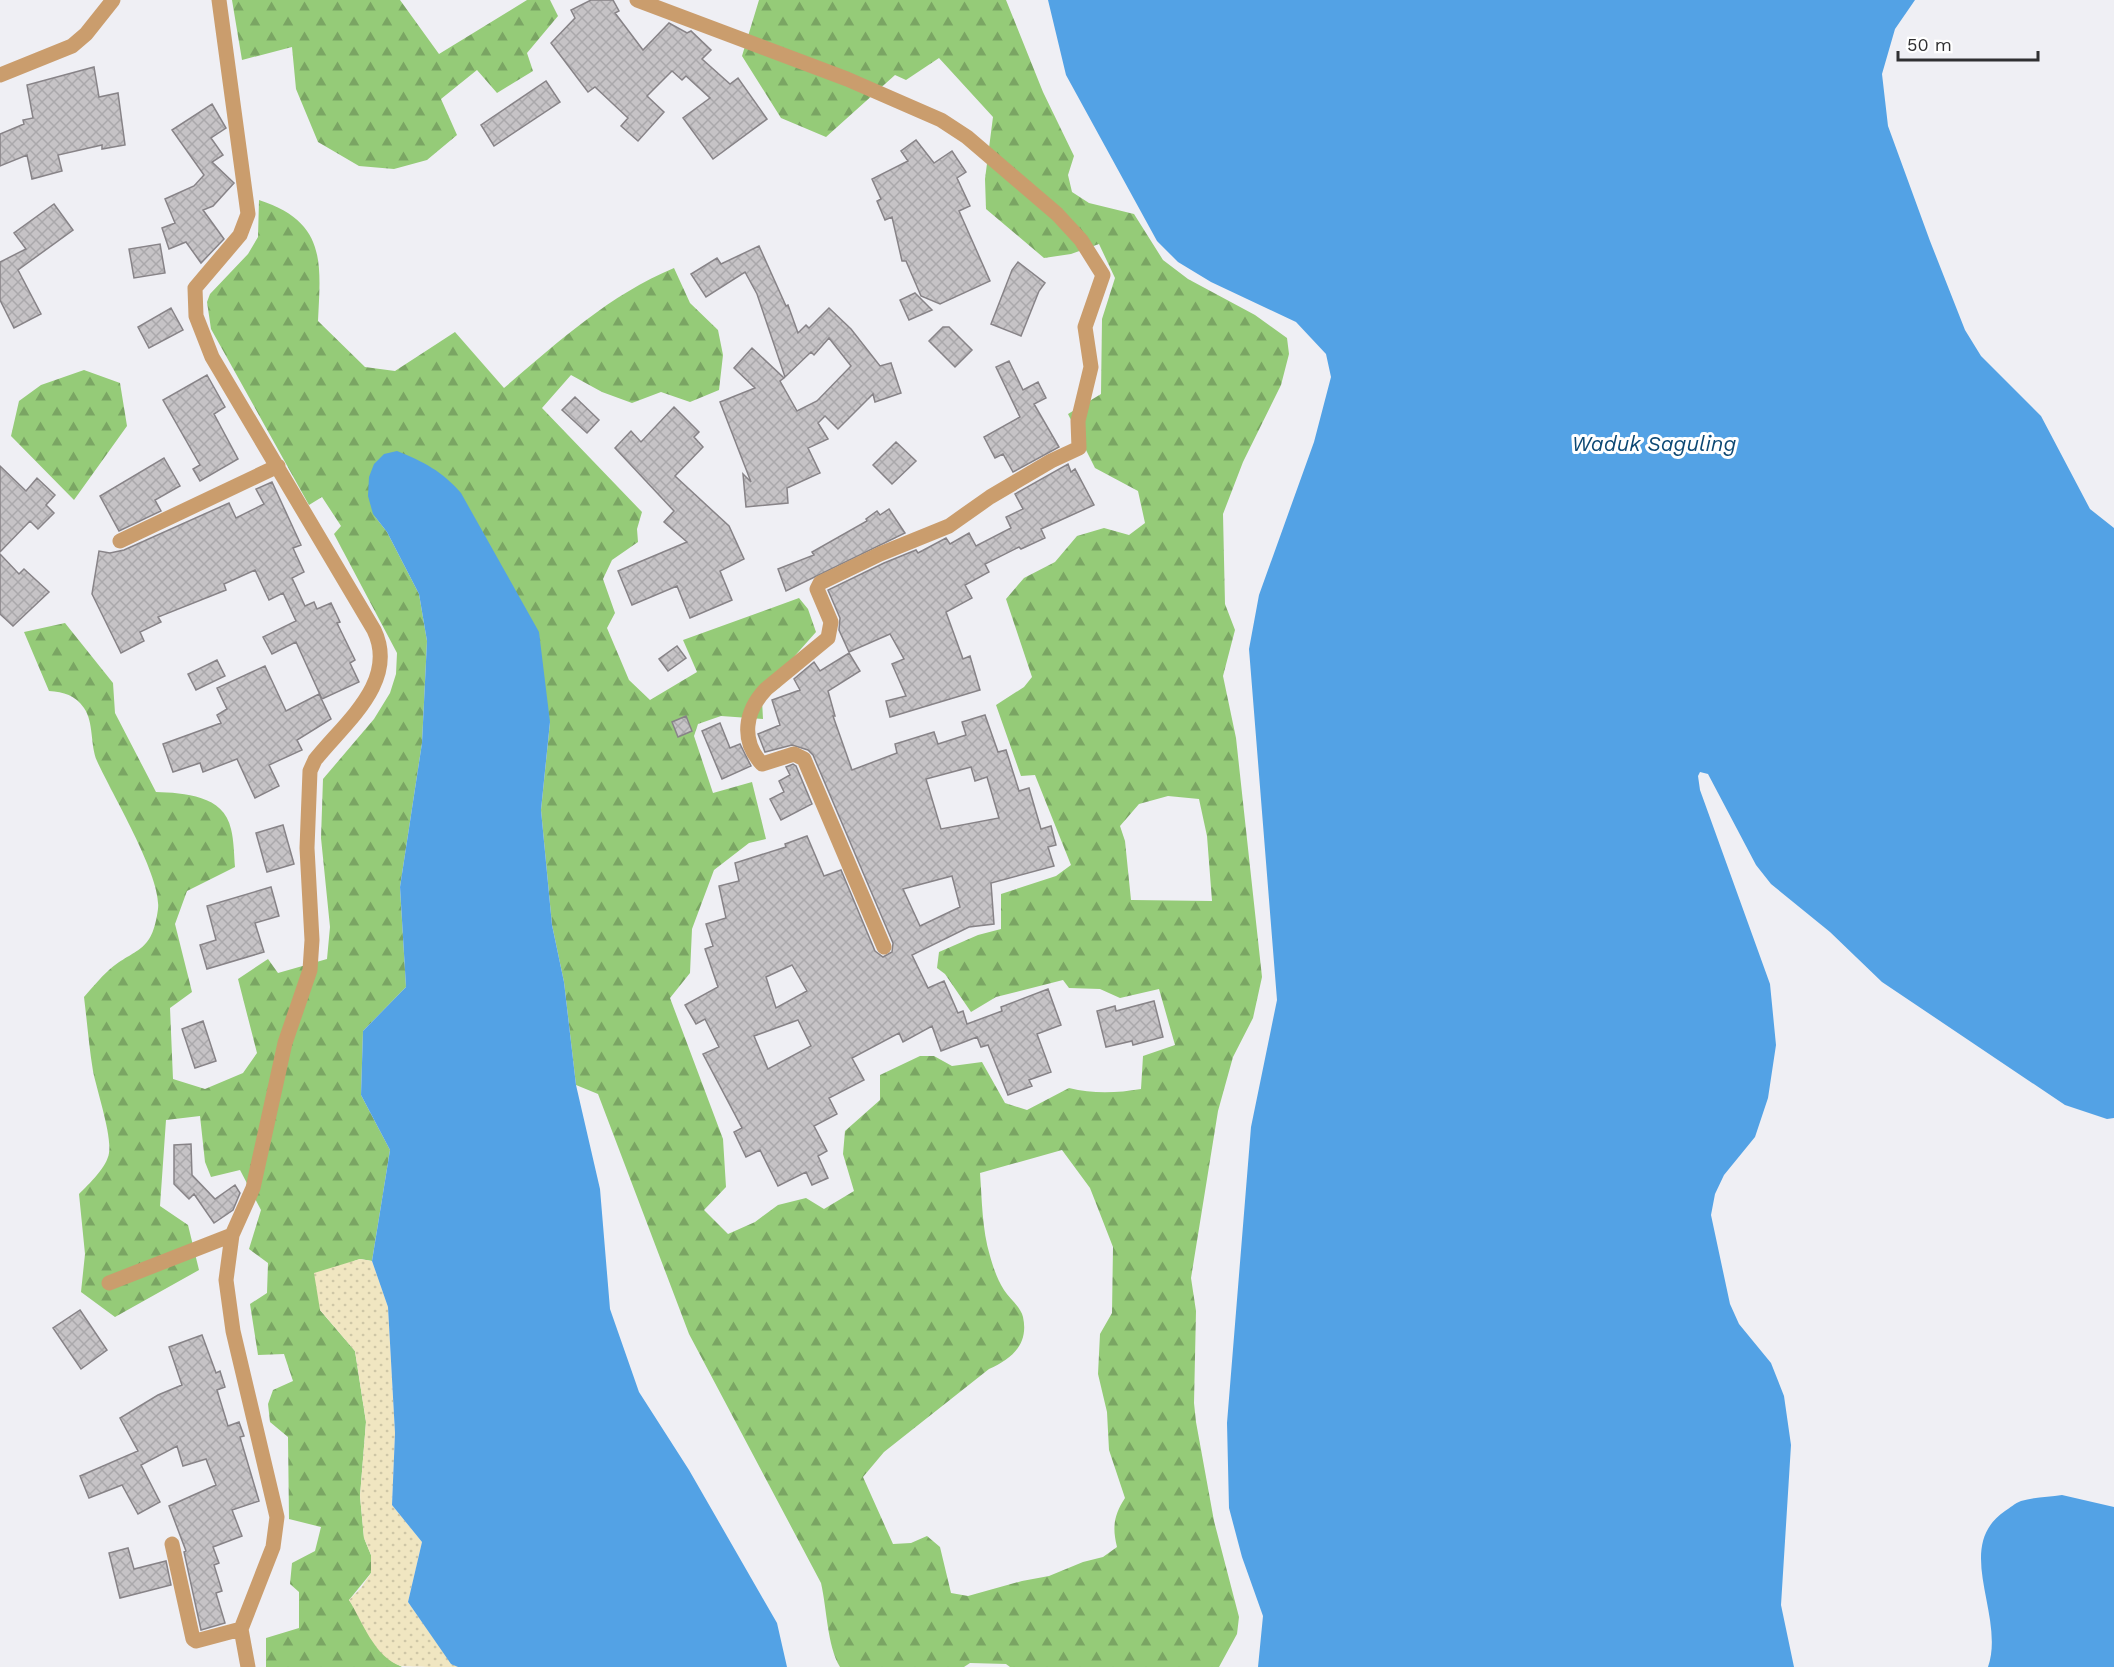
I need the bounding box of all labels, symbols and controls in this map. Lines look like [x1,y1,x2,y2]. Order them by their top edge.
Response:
scale bar [1898,24,2038,62]
text: 50 m [1907,34,1952,55]
water label: Waduk Saguling [1572,431,1736,456]

